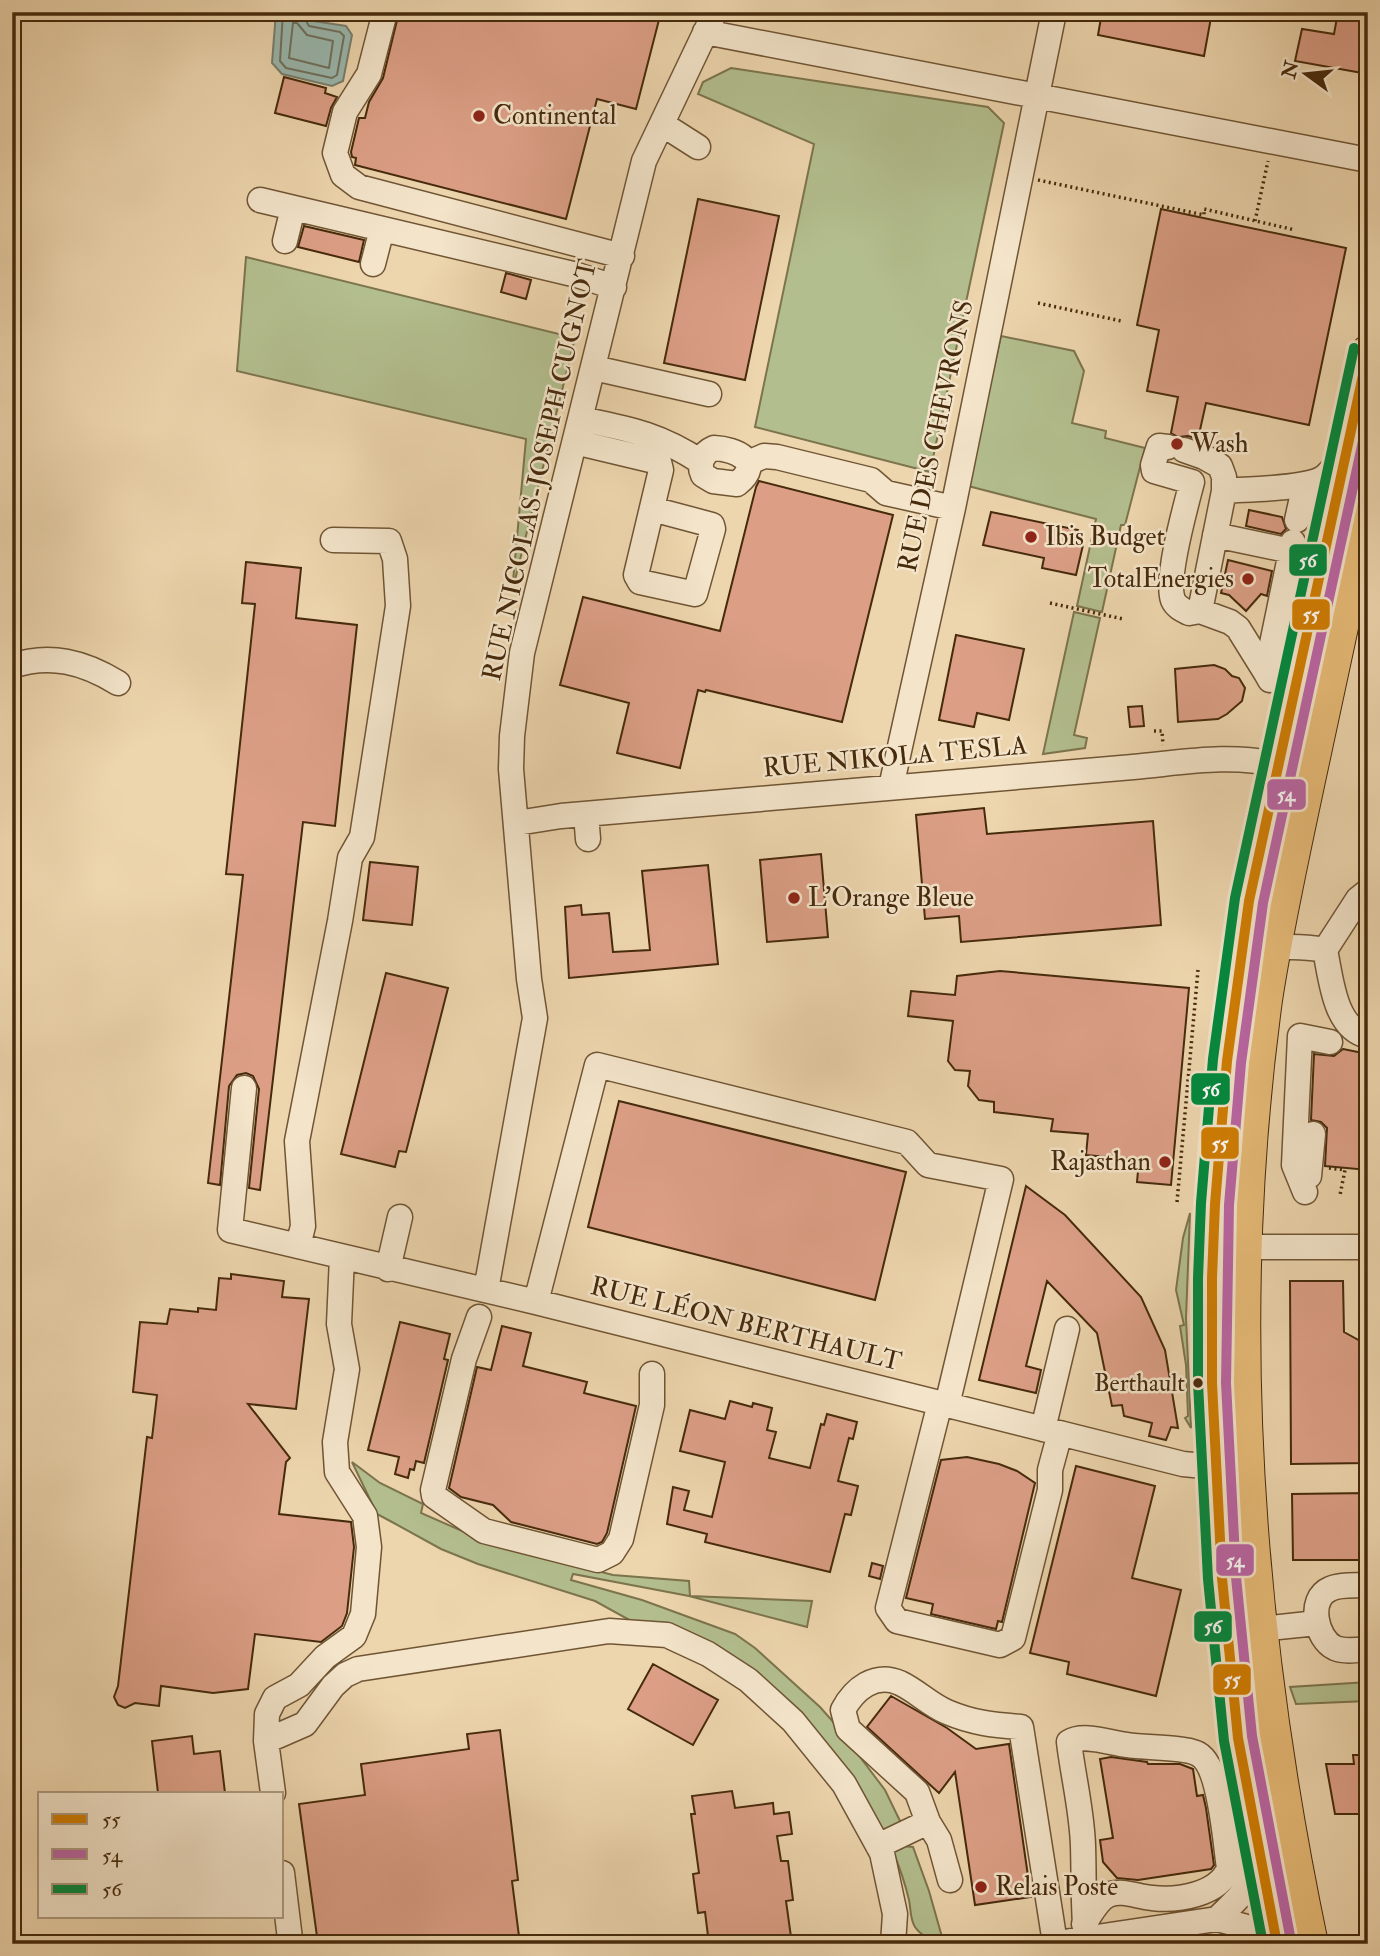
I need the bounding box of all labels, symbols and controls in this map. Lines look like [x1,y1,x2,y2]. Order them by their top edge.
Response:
north arrow [1272,38,1342,108]
text: N [1276,58,1305,82]
place label: Continental [493,100,617,132]
marker: Continental [471,108,487,124]
street label: RUE NICOLAS-JOSEPH CUGNOT [476,256,604,684]
street label: RUE DES CHEVRONS [892,297,980,575]
place label: Wash [1190,428,1249,460]
marker: Wash [1169,436,1185,452]
place label: Ibis Budget [1045,521,1165,553]
marker: Ibis Budget [1023,529,1039,545]
line badge: 56 [1288,543,1328,577]
text: 56 [1299,549,1318,573]
place label: TotalEnergies [1088,563,1234,595]
marker: TotalEnergies [1240,571,1256,587]
line badge: 55 [1291,598,1331,631]
text: 55 [1303,603,1320,627]
street label: RUE NIKOLA TESLA [761,729,1029,785]
line badge: 54 [1266,778,1307,811]
text: 54 [1277,783,1297,807]
place label: L'Orange Bleue [808,882,974,914]
marker: L'Orange Bleue [786,890,802,906]
line badge: 56 [1190,1072,1231,1106]
text: 56 [1202,1078,1221,1102]
line badge: 55 [1200,1126,1240,1160]
text: 55 [1212,1132,1229,1156]
place label: Rajasthan [1050,1146,1151,1178]
marker: Rajasthan [1157,1154,1173,1170]
street label: RUE LÉON BERTHAULT [587,1268,905,1378]
place label: Berthault [1094,1368,1185,1399]
marker: Berthault [1191,1376,1205,1390]
line badge: 54 [1215,1543,1255,1577]
text: 54 [1226,1549,1246,1573]
line badge: 56 [1193,1610,1233,1643]
text: 56 [1204,1615,1223,1639]
line badge: 55 [1212,1663,1252,1696]
text: 55 [1224,1668,1241,1692]
legend [38,1792,284,1918]
text: 55 [102,1806,121,1833]
text: 54 [102,1842,124,1869]
place label: Relais Poste [995,1871,1118,1903]
text: 56 [102,1876,123,1903]
marker: Relais Poste [973,1879,989,1895]

